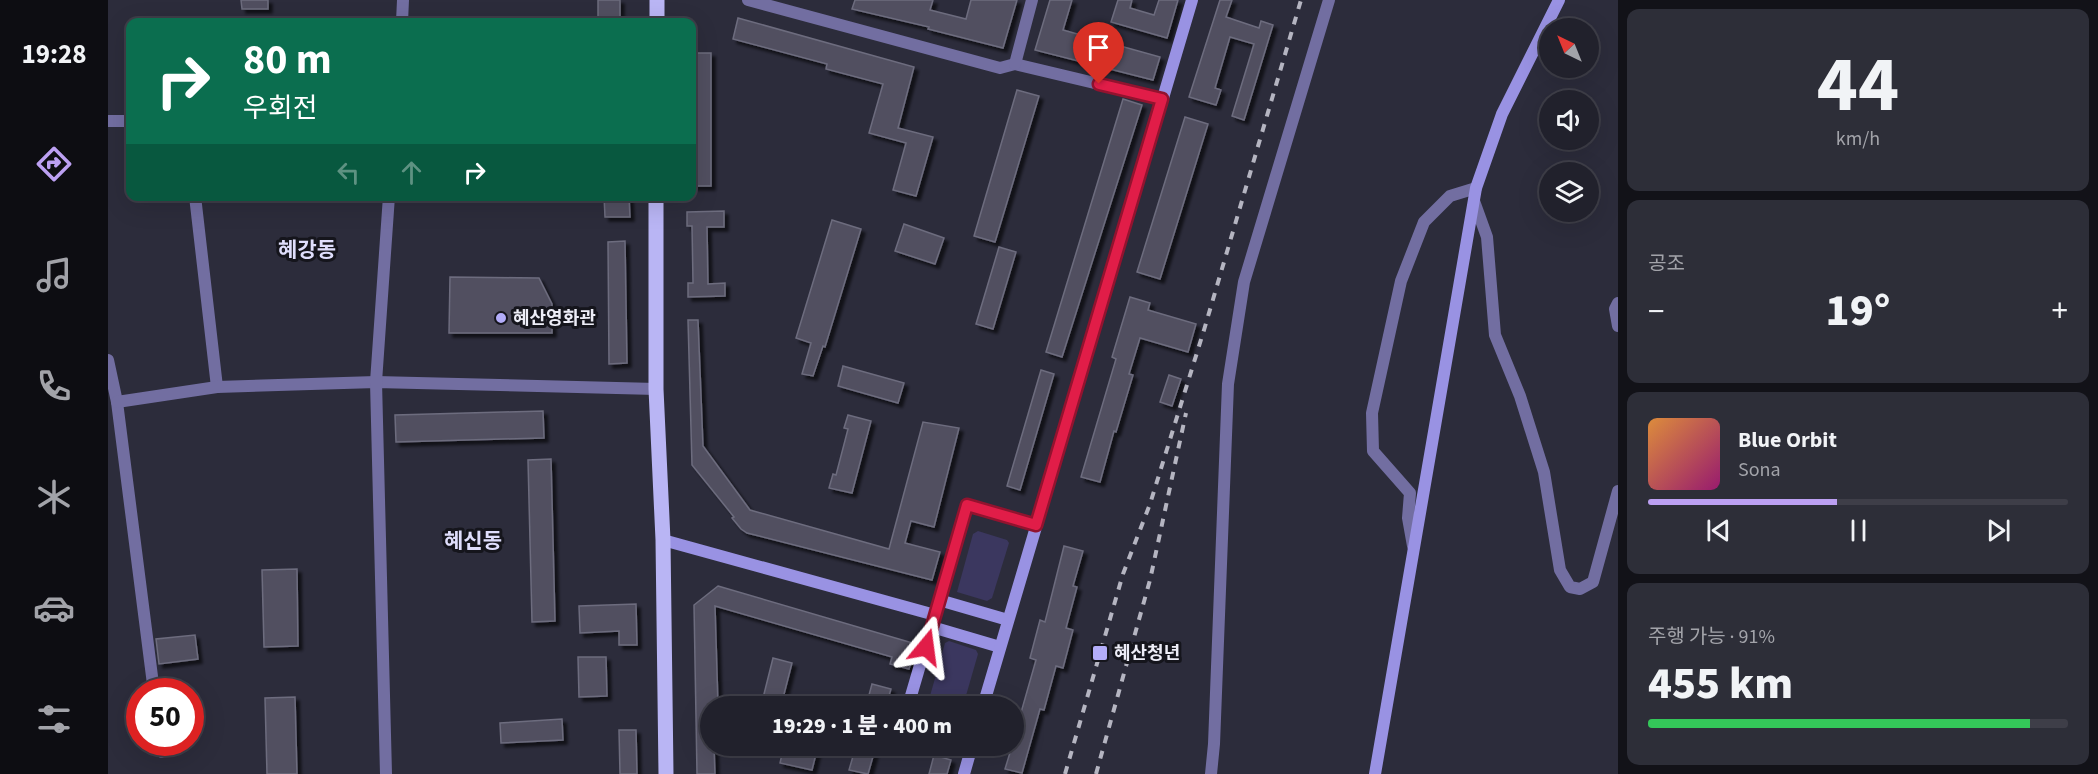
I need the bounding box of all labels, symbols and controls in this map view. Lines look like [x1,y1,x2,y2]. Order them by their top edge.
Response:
north arrow [1539,18,1599,78]
map controls [1539,18,1599,222]
pin [1073,22,1124,84]
text: 80 m [243,30,332,90]
text: 44 [1817,30,1899,141]
icon: arrive [1082,31,1115,64]
text: 19:28 [21,35,87,74]
icon: right [144,42,222,120]
text: 우회전 [243,89,318,128]
button: sound [1539,90,1599,150]
text: km/h [1836,125,1880,153]
icon: directions [33,143,75,185]
icon: left [332,156,365,189]
icon: ahead [395,156,428,189]
icon: right [458,156,491,189]
button: layers [1539,162,1599,222]
district label: 혜강동 [278,235,336,265]
text: 공조 [1648,250,1685,278]
icon: music [33,254,75,296]
text: 19° [1826,279,1890,343]
text: − [1648,288,1664,335]
text: + [2052,288,2068,335]
place label: 혜산영화관 [513,306,596,331]
marker: 혜산영화관 [494,311,508,325]
icon: phone [33,365,75,407]
text: Blue Orbit [1738,424,1837,456]
text: Sona [1738,456,1781,484]
icon: climate [33,476,75,518]
icon: previous [1702,514,1735,547]
icon: pause [1842,514,1875,547]
icon: next [1982,514,2015,547]
district label: 혜신동 [444,526,502,556]
icon: car [33,587,75,629]
position arrow [894,615,958,679]
text: 주행 가능 · 91% [1648,623,1775,651]
place label: 혜산청년 [1114,641,1180,666]
marker: 혜산청년 [1091,644,1109,662]
text: 455 km [1648,652,1793,716]
speed limit sign: 50 [126,678,204,756]
icon: filters [33,698,75,740]
text: 19:29 · 1 분 · 400 m [772,710,952,742]

